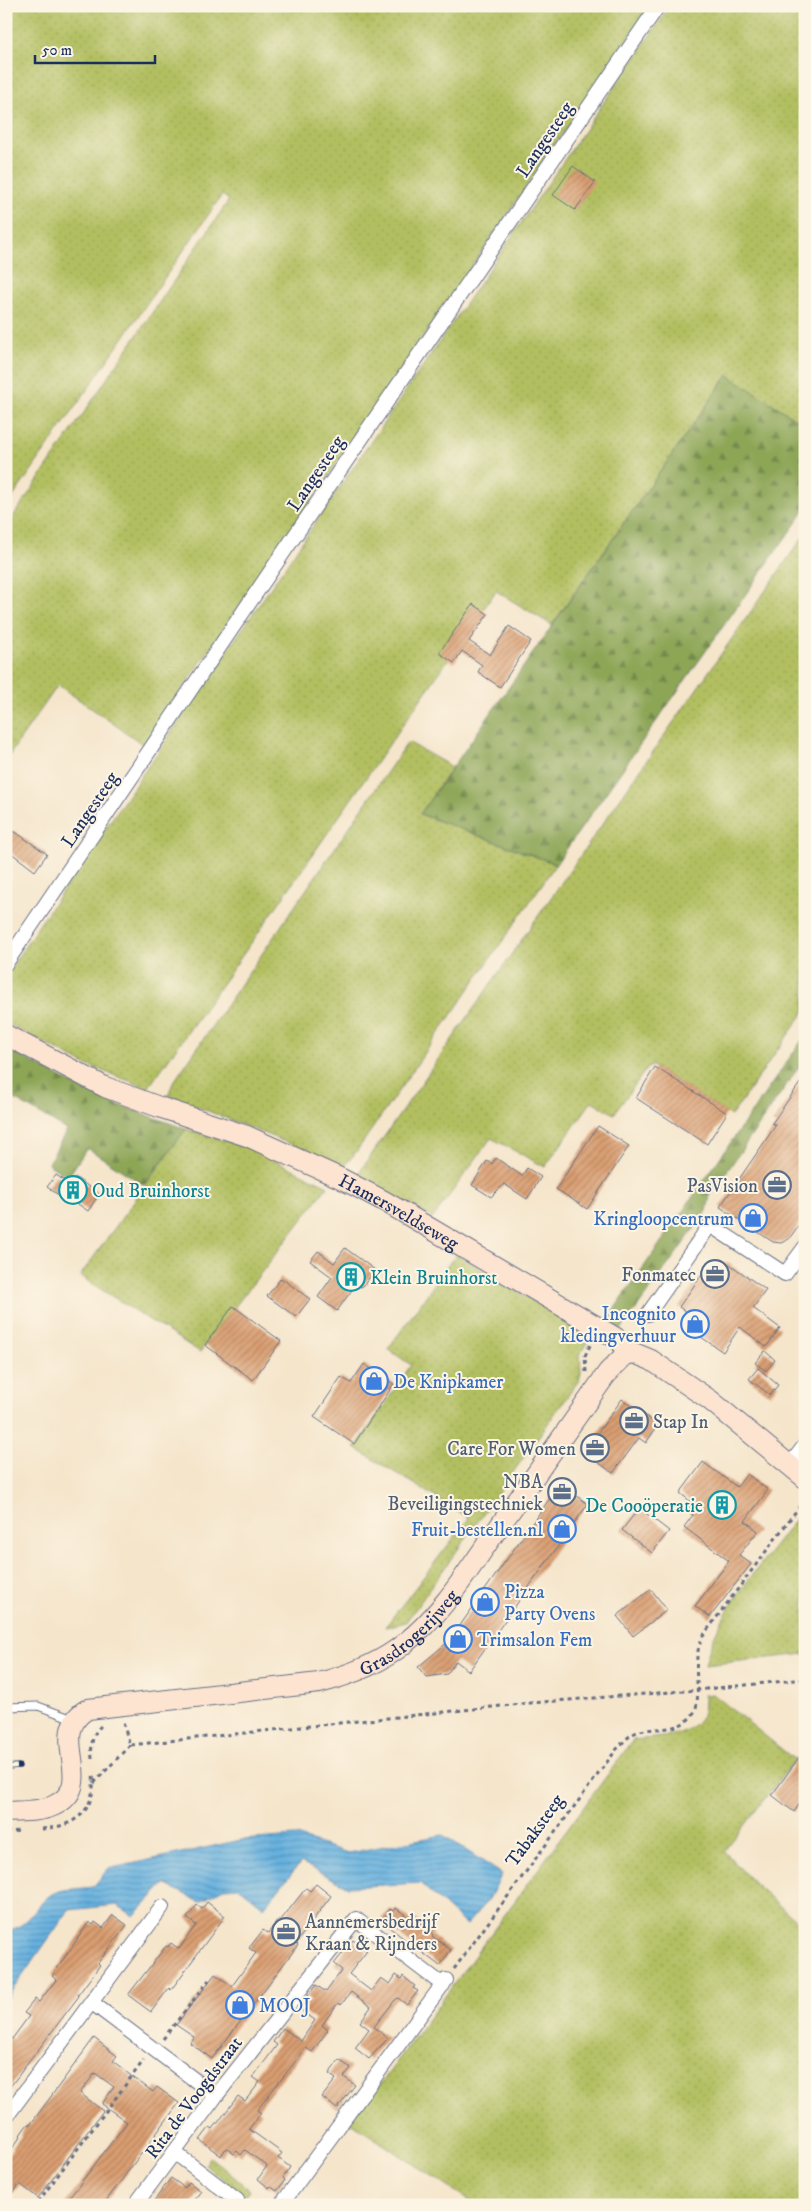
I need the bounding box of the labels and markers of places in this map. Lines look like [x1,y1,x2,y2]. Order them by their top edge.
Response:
office icon: PasVision [762,1170,792,1200]
building icon: Oud Bruinhorst [58,1175,88,1205]
place label: PasVision [686,1175,758,1198]
place label: Oud Bruinhorst [92,1180,210,1203]
shop icon: Kringloopcentrum [738,1203,768,1233]
place label: Kringloopcentrum [593,1208,734,1231]
office icon: Fonmatec [700,1259,730,1289]
building icon: Klein Bruinhorst [336,1262,366,1292]
place label: Fonmatec [621,1264,696,1287]
place label: Klein Bruinhorst [370,1267,497,1290]
place label: Incognito kledingverhuur [561,1303,676,1348]
shop icon: Incognito kledingverhuur [680,1309,710,1339]
shop icon: De Knipkamer [359,1366,389,1396]
place label: De Knipkamer [393,1371,503,1394]
office icon: Stap In [619,1406,649,1436]
place label: Stap In [653,1411,709,1434]
office icon: Care For Women [580,1433,610,1463]
place label: Care For Women [447,1438,576,1461]
place label: NBA Beveiligingstechniek [388,1471,544,1516]
office icon: NBA Beveiligingstechniek [547,1477,577,1507]
building icon: De Cooöperatie [707,1490,737,1520]
place label: De Cooöperatie [585,1495,703,1518]
shop icon: Fruit-bestellen.nl [547,1514,577,1544]
place label: Fruit-bestellen.nl [411,1519,543,1542]
place label: Pizza Party Ovens [504,1581,595,1626]
shop icon: Pizza Party Ovens [470,1587,500,1617]
shop icon: Trimsalon Fem [443,1624,473,1654]
place label: Trimsalon Fem [477,1629,592,1652]
place label: Aannemersbedrijf Kraan & Rijnders [305,1911,440,1956]
office icon: Aannemersbedrijf Kraan & Rijnders [271,1917,301,1947]
shop icon: MOOJ [225,1990,255,2020]
place label: MOOJ [259,1995,311,2018]

